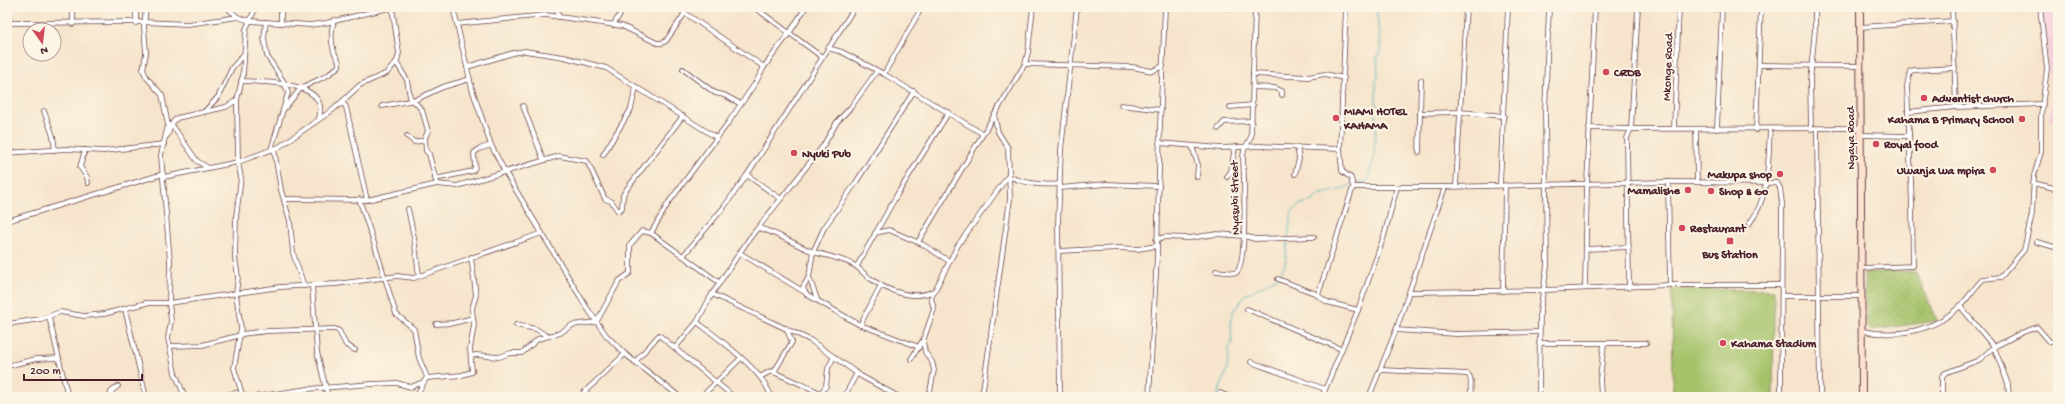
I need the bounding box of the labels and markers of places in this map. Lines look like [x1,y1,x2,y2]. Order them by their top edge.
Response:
marker: CRDB [1601,67,1611,77]
place label: CRDB [1613,67,1642,81]
marker: Adventist church [1919,93,1929,103]
place label: Adventist church [1931,93,2014,107]
place label: MIAMI HOTEL KAHAMA [1343,106,1409,134]
marker: MIAMI HOTEL KAHAMA [1331,113,1341,123]
place label: Kahama B Primary School [1887,114,2014,128]
marker: Kahama B Primary School [2017,114,2027,124]
marker: Royal food [1871,139,1881,149]
place label: Royal food [1883,139,1940,153]
marker: Nyuki Pub [789,148,799,158]
place label: Nyuki Pub [802,148,851,162]
place label: Uwanja wa mpira [1897,165,1986,179]
marker: Uwanja wa mpira [1988,165,1998,175]
place label: Makupa shop [1708,169,1772,183]
marker: Makupa shop [1775,169,1785,179]
place label: Mamalishe [1628,185,1681,199]
marker: Mamalishe [1683,185,1693,195]
marker: Shop & Go [1706,186,1716,196]
place label: Shop & Go [1719,186,1769,200]
marker: Restaurant [1677,223,1687,233]
place label: Restaurant [1689,223,1747,237]
marker: Bus Station [1725,236,1735,246]
place label: Bus Station [1701,249,1758,263]
marker: Kahama Stadium [1718,338,1728,348]
place label: Kahama Stadium [1730,338,1817,352]

